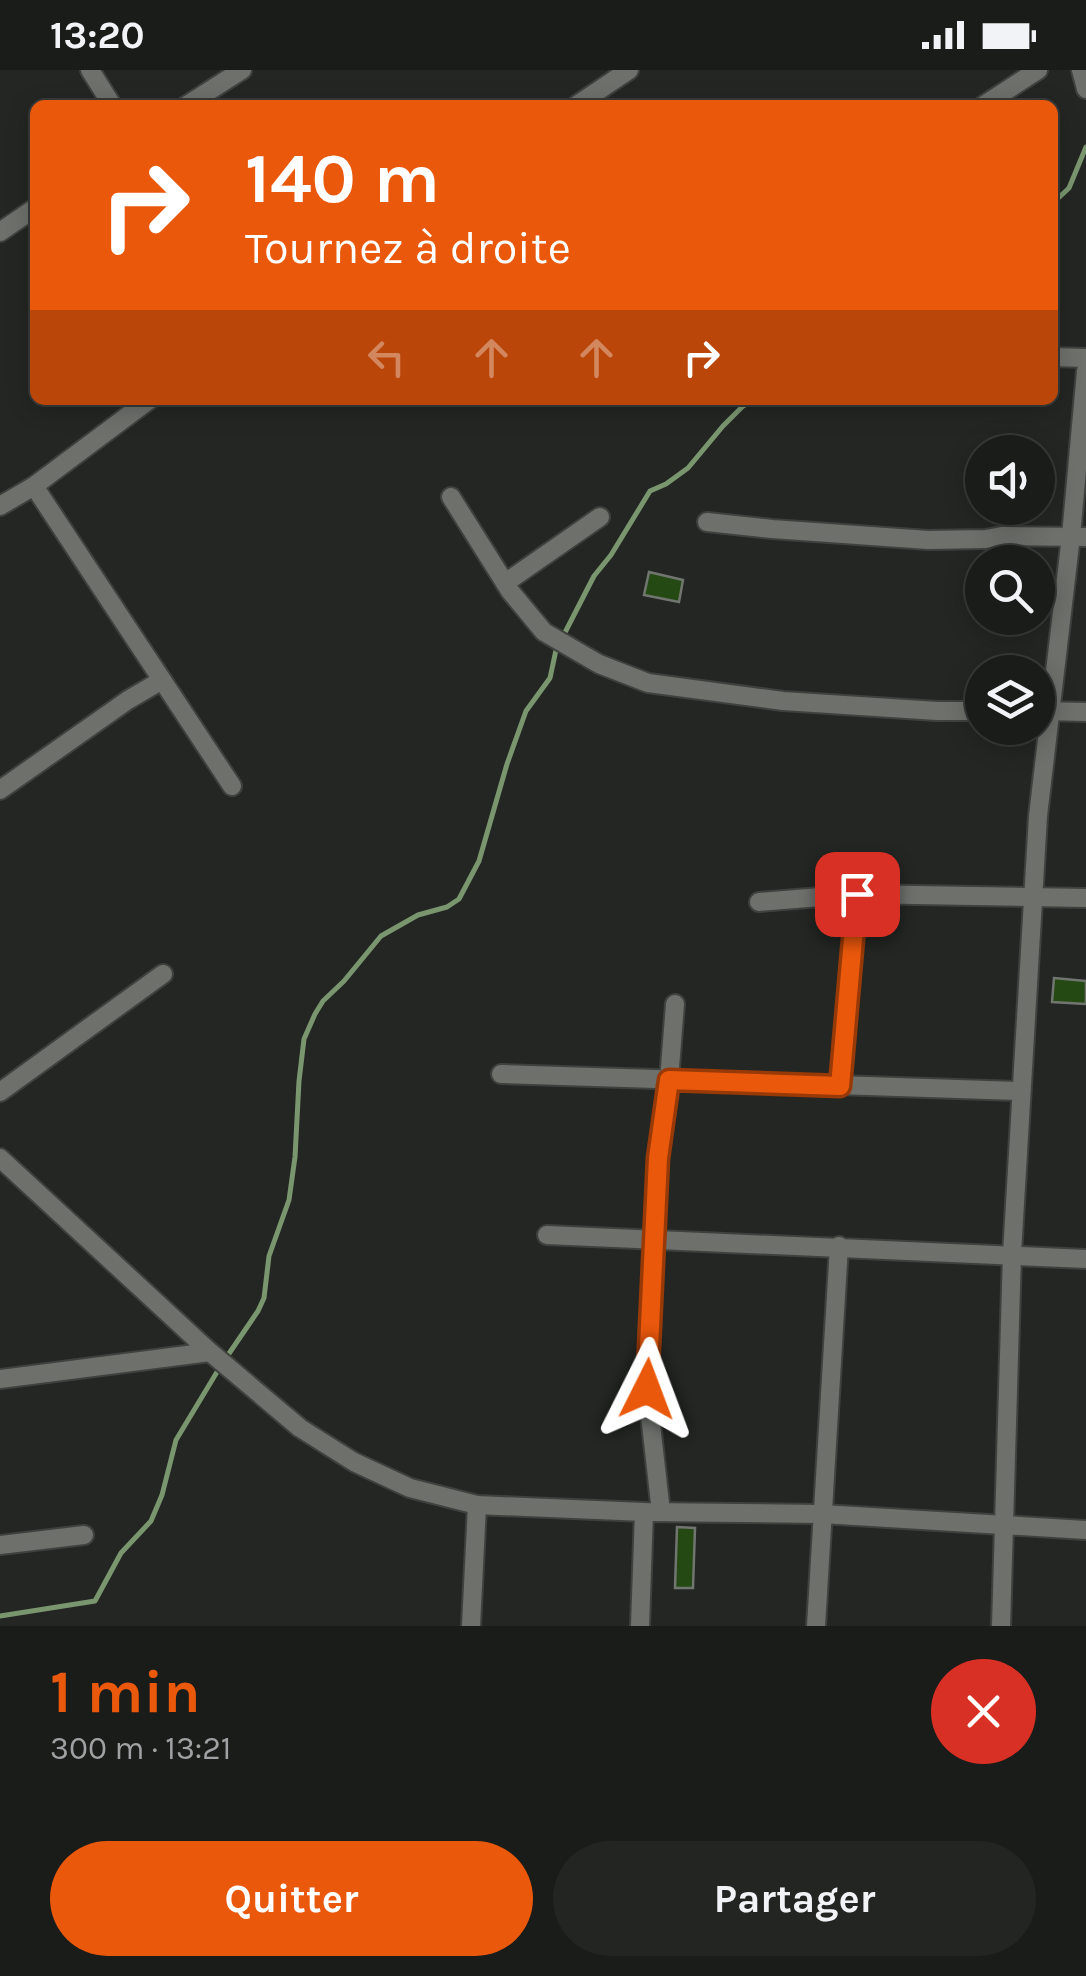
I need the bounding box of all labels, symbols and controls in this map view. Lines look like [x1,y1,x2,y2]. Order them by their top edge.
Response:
text: 13:20 [50,13,144,58]
text: 140 m [245,138,440,220]
icon: right [80,140,210,270]
text: Tournez à droite [245,222,571,274]
icon: left [359,330,414,385]
icon: ahead [464,330,519,385]
icon: ahead [569,330,624,385]
icon: right [674,330,729,385]
map controls [965,435,1055,745]
button: sound [965,435,1055,525]
button: search [965,545,1055,635]
button: layers [965,655,1055,745]
pin [815,852,900,937]
icon: arrive [830,867,885,922]
position arrow [595,1337,699,1441]
text: 1 min [50,1657,201,1727]
button: close [931,1659,1036,1764]
text: 300 m · 13:21 [50,1730,231,1767]
button: Quitter [50,1841,533,1956]
button: Partager [553,1841,1036,1956]

